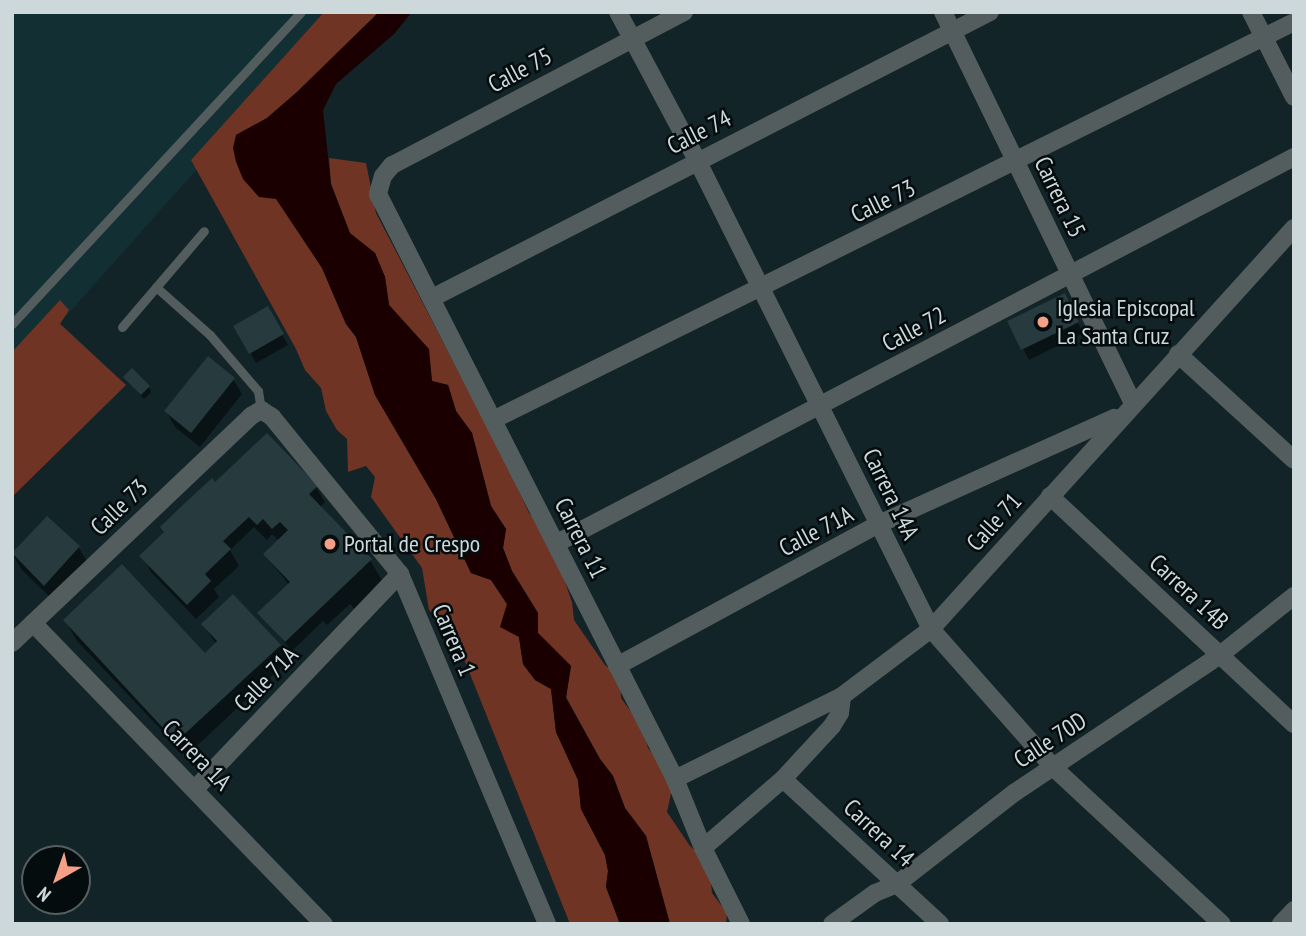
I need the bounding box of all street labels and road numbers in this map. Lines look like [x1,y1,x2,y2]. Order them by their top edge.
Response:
street label: Calle 75 [483,41,557,99]
street label: Calle 74 [662,104,736,160]
street label: Carrera 15 [1028,152,1092,242]
street label: Calle 73 [846,173,920,229]
street label: Calle 72 [877,300,951,358]
street label: Carrera 14A [857,444,925,544]
street label: Calle 73 [85,473,153,541]
street label: Calle 71 [961,487,1027,557]
street label: Carrera 11 [549,493,613,583]
street label: Calle 71A [774,500,858,562]
street label: Carrera 14B [1144,548,1234,636]
street label: Carrera 1 [426,600,482,680]
street label: Calle 71A [228,640,304,718]
street label: Calle 70D [1008,706,1092,774]
street label: Carrera 1A [157,714,237,796]
street label: Carrera 14 [838,793,920,873]

